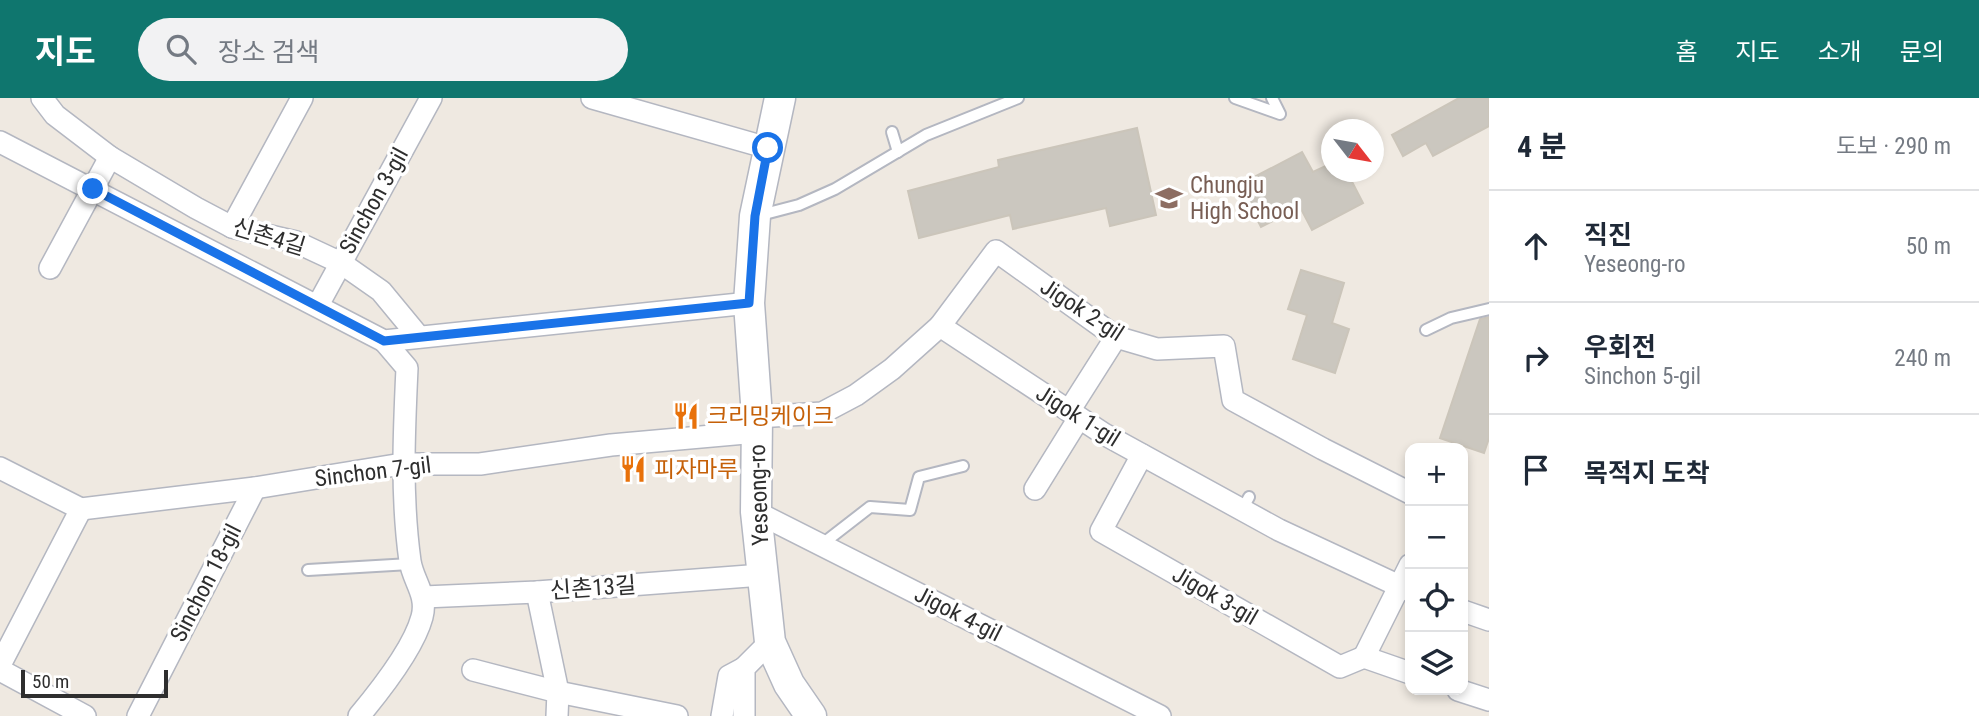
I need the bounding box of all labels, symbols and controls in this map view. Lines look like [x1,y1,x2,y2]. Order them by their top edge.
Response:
search box [138,18,628,81]
icon: search [162,30,200,68]
text: 지도 [35,32,96,71]
text: 장소 검색 [218,37,319,67]
text: 홈 [1675,38,1697,66]
text: 지도 [1735,38,1780,66]
text: 소개 [1818,38,1862,66]
text: 문의 [1900,38,1944,66]
north arrow [1321,119,1384,182]
text: 4 분 [1517,129,1567,164]
route start [752,132,783,163]
text: 도보 · 290 m [1836,133,1951,160]
street label: Sinchon 3-gil [334,143,414,259]
place label: Chungju High School [1190,172,1299,225]
route end [77,173,108,204]
school or university icon: Chungju High School [1154,183,1184,213]
street label: 신촌4길 [229,213,309,261]
text: 직진 [1584,220,1632,250]
icon: ahead [1517,227,1555,265]
text: 50 m [1906,233,1951,260]
text: Yeseong-ro [1584,251,1685,278]
street label: Jigok 2-gil [1035,273,1129,347]
text: 우회전 [1584,332,1656,362]
icon: right [1517,339,1555,377]
text: 240 m [1894,345,1951,372]
text: Sinchon 5-gil [1584,363,1701,390]
street label: Jigok 1-gil [1031,380,1125,452]
restaurant icon: 크리밍케이크 [671,401,701,431]
place label: 크리밍케이크 [707,403,834,430]
map controls [1405,443,1468,695]
button: + [1405,443,1468,506]
street label: Yeseong-ro [744,444,774,546]
street label: Sinchon 7-gil [313,451,433,493]
icon: arrive [1517,451,1555,489]
restaurant icon: 피자마루 [618,454,648,484]
place label: 피자마루 [654,456,739,483]
text: 목적지 도착 [1584,458,1710,488]
button: − [1405,506,1468,569]
street label: Sinchon 18-gil [165,520,247,646]
street label: Jigok 3-gil [1168,561,1262,631]
button: locate [1405,569,1468,632]
street label: 신촌13길 [549,572,637,604]
street label: Jigok 4-gil [910,581,1006,647]
button: layers [1405,632,1468,695]
scale bar [21,667,168,699]
text: 50 m [32,670,69,693]

